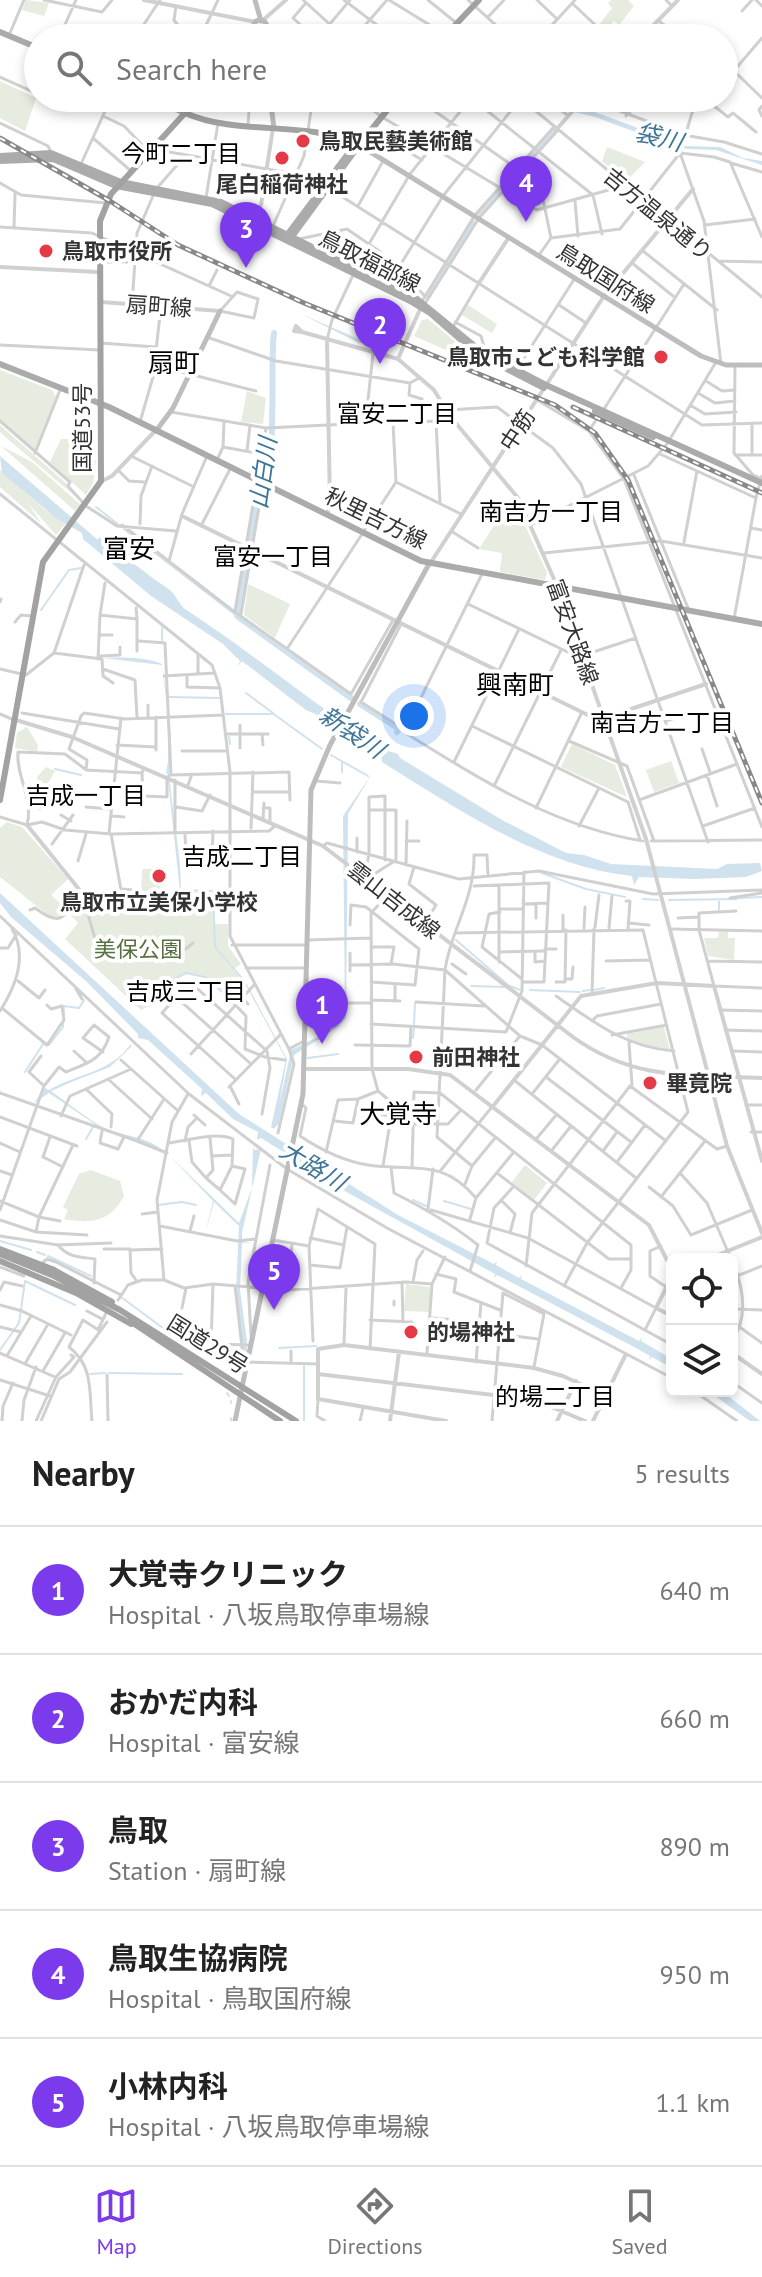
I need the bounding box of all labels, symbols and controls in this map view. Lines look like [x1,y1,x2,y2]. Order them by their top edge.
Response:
search box [24,24,738,112]
icon: search [52,46,96,90]
text: Search here [116,49,267,88]
water label: 袋川 [632,116,689,159]
place label: 鳥取民藝美術館 [319,127,473,155]
marker: 鳥取民藝美術館 [294,132,312,150]
district label: 今町二丁目 [121,138,241,169]
marker: 尾白稲荷神社 [273,149,291,167]
pin: 4 [500,156,552,222]
street label: 吉方温泉通り [598,162,718,266]
place label: 尾白稲荷神社 [216,170,348,198]
pin: 3 [220,202,272,268]
street label: 鳥取福部線 [315,224,425,298]
place label: 鳥取市役所 [62,237,172,265]
street label: 鳥取国府線 [552,237,660,319]
marker: 鳥取市役所 [37,242,55,260]
street label: 扇町線 [125,290,193,322]
pin: 2 [354,298,406,364]
place label: 鳥取市こども科学館 [447,343,645,371]
district label: 扇町 [148,346,200,379]
marker: 鳥取市こども科学館 [652,348,670,366]
street label: 国道53号 [68,383,96,473]
district label: 富安二丁目 [337,398,457,429]
street label: 中筋 [493,404,541,456]
water label: 山白川 [243,432,284,511]
street label: 秋里吉方線 [320,481,432,555]
district label: 南吉方一丁目 [479,496,623,527]
district label: 富安 [103,532,155,565]
district label: 富安一丁目 [213,541,333,572]
street label: 富安大路線 [541,576,605,688]
district label: 興南町 [476,668,554,701]
your location [394,696,434,736]
water label: 新袋川 [313,699,393,767]
district label: 南吉方二丁目 [590,707,734,738]
district label: 吉成一丁目 [26,780,146,811]
district label: 吉成二丁目 [182,841,302,872]
street label: 雲山吉成線 [342,855,446,945]
marker: 鳥取市立美保小学校 [150,867,168,885]
place label: 鳥取市立美保小学校 [60,888,258,916]
park label: 美保公園 [94,935,182,963]
district label: 吉成三丁目 [126,976,246,1007]
pin: 1 [296,978,348,1044]
place label: 前田神社 [432,1043,520,1071]
marker: 前田神社 [407,1048,425,1066]
place label: 畢竟院 [666,1069,732,1097]
marker: 畢竟院 [641,1074,659,1092]
district label: 大覚寺 [359,1097,437,1130]
water label: 大路川 [274,1134,354,1199]
pin: 5 [248,1244,300,1310]
map controls [666,1253,738,1397]
button: locate [666,1253,738,1325]
street label: 国道29号 [162,1308,254,1380]
place label: 的場神社 [427,1318,515,1346]
marker: 的場神社 [402,1323,420,1341]
button: layers [666,1325,738,1397]
district label: 的場二丁目 [495,1381,615,1412]
text: Nearby [32,1451,134,1495]
text: 5 results [635,1457,730,1490]
text: 大覚寺クリニック [108,1554,348,1593]
text: 1 [51,1574,65,1607]
text: 640 m [659,1574,730,1607]
text: Hospital · 八坂鳥取停車場線 [108,1598,430,1631]
text: おかだ内科 [108,1682,258,1721]
text: 2 [51,1702,65,1735]
text: 660 m [659,1702,730,1735]
text: Hospital · 富安線 [108,1726,300,1759]
text: 鳥取 [108,1810,168,1849]
text: 3 [51,1830,65,1863]
text: 890 m [659,1830,730,1863]
text: Station · 扇町線 [108,1854,286,1887]
text: 鳥取生協病院 [108,1938,288,1977]
text: 4 [51,1958,65,1991]
text: 950 m [659,1958,730,1991]
text: Hospital · 鳥取国府線 [108,1982,352,2015]
text: 小林内科 [108,2066,228,2105]
text: 5 [51,2086,65,2119]
text: 1.1 km [656,2086,730,2119]
text: Hospital · 八坂鳥取停車場線 [108,2110,430,2143]
tab: Map [94,2184,138,2260]
tab: Directions [327,2184,423,2260]
tab: Saved [612,2184,667,2260]

